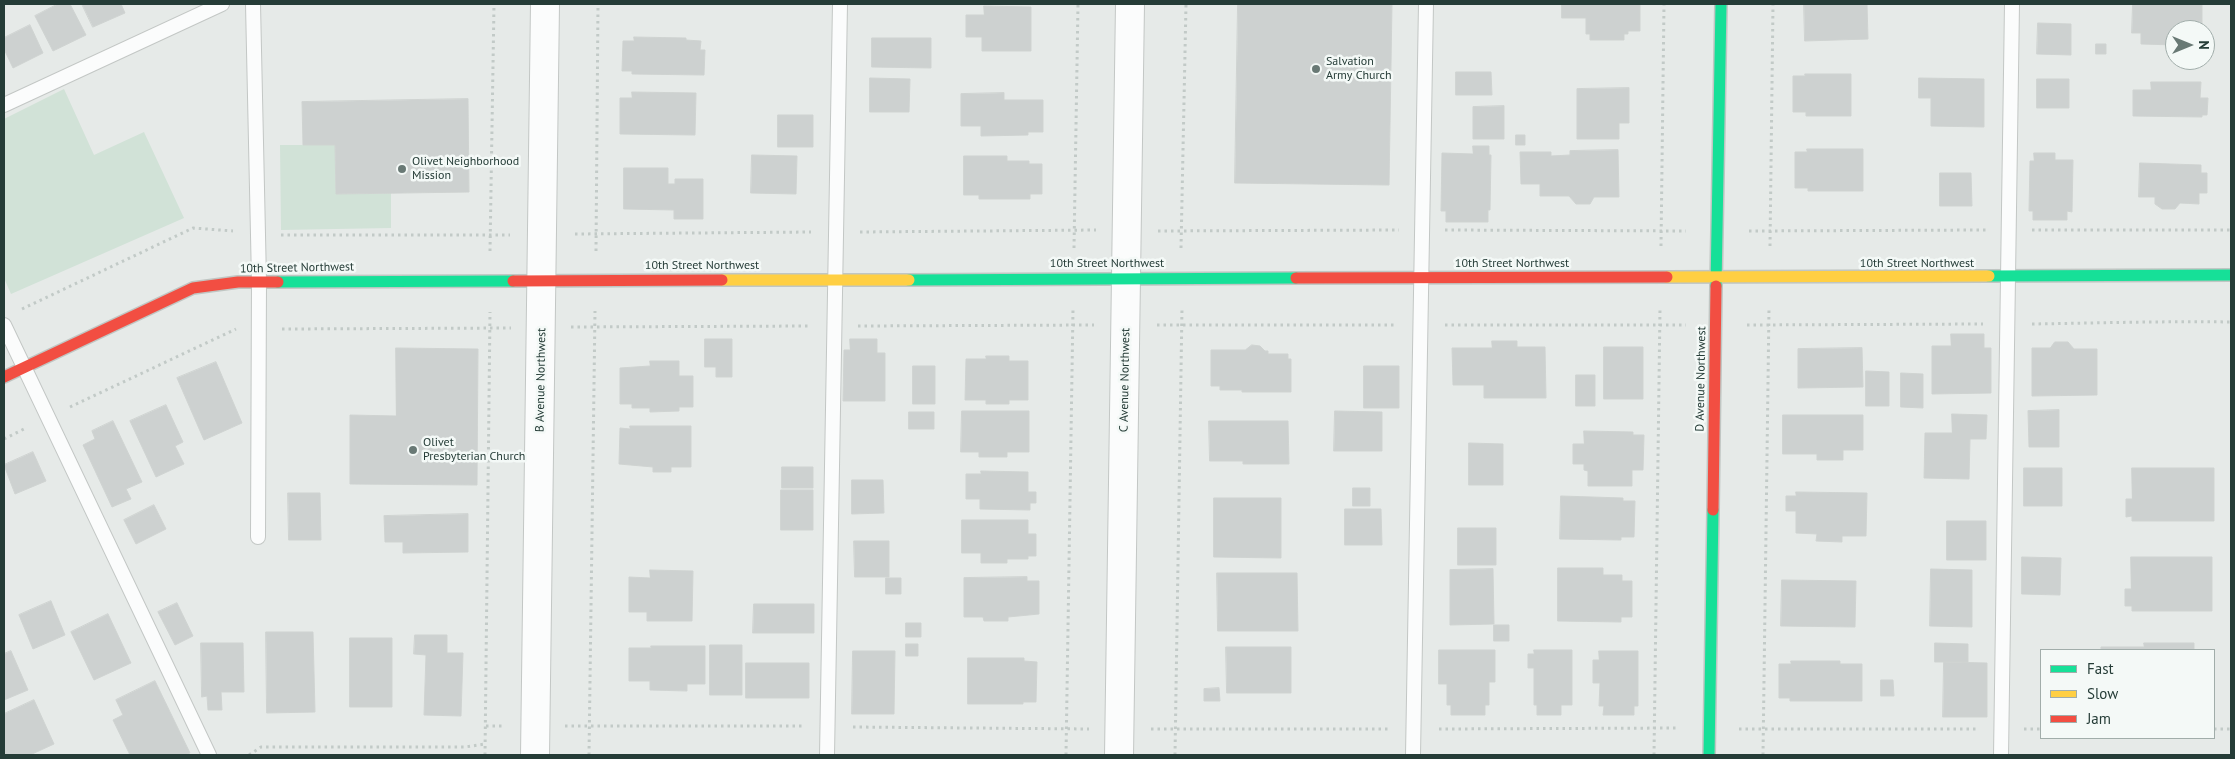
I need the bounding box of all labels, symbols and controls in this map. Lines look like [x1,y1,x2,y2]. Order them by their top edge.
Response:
north arrow [2165,20,2215,70]
text: N [2195,40,2213,50]
place label: Salvation Army Church [1326,55,1392,83]
marker: Salvation Army Church [1310,63,1322,75]
place label: Olivet Neighborhood Mission [412,155,519,183]
marker: Olivet Neighborhood Mission [396,163,408,175]
street label: 10th Street Northwest [1050,257,1164,271]
street label: 10th Street Northwest [1455,257,1569,271]
street label: 10th Street Northwest [1860,257,1974,271]
street label: 10th Street Northwest [645,259,759,273]
street label: 10th Street Northwest [240,260,354,276]
street label: D Avenue Northwest [1693,326,1709,432]
street label: B Avenue Northwest [533,328,549,432]
street label: C Avenue Northwest [1117,328,1133,432]
place label: Olivet Presbyterian Church [423,436,525,464]
marker: Olivet Presbyterian Church [407,444,419,456]
legend [2040,649,2215,739]
text: Fast [2087,659,2114,678]
text: Slow [2087,684,2118,703]
text: Jam [2087,709,2111,728]

